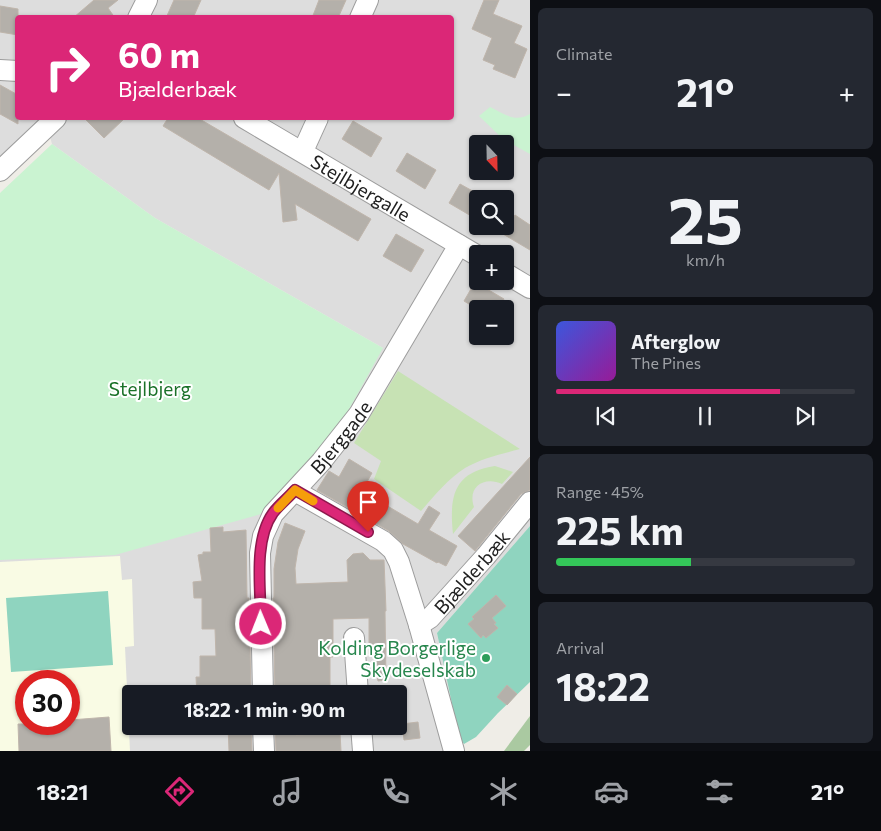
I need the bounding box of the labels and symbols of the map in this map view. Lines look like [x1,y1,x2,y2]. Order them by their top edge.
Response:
north arrow [469,135,514,180]
street label: Stejlbjergalle [307,149,415,225]
park label: Stejlbjerg [109,377,191,400]
street label: Bjerggade [305,396,376,478]
pin [347,481,389,532]
street label: Bjælderbæk [428,525,514,618]
position arrow [234,597,286,649]
place label: Kolding Borgerlige Skydeselskab [318,636,476,681]
marker: Kolding Borgerlige Skydeselskab [480,652,492,664]
speed limit sign: 30 [15,670,80,735]

